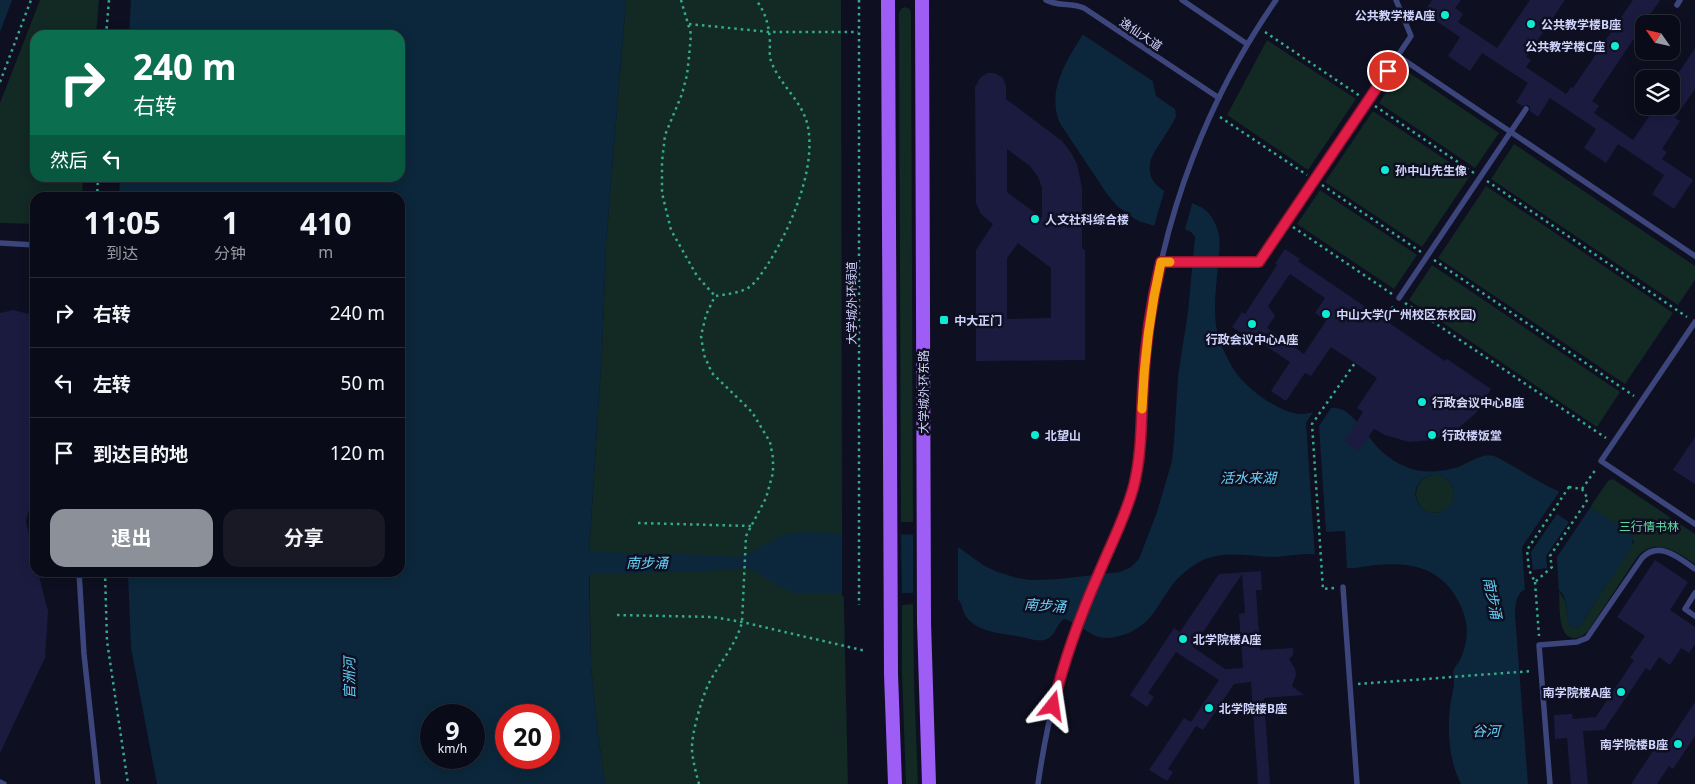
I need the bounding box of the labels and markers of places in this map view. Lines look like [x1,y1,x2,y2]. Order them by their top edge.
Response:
place label: 公共教学楼A座 [1355,7,1435,24]
marker: 公共教学楼A座 [1439,9,1451,21]
place label: 公共教学楼B座 [1541,16,1621,33]
marker: 公共教学楼B座 [1525,18,1537,30]
place label: 公共教学楼C座 [1525,38,1605,55]
marker: 公共教学楼C座 [1609,40,1621,52]
pin [1367,50,1409,92]
place label: 孙中山先生像 [1395,162,1467,179]
marker: 孙中山先生像 [1379,164,1391,176]
place label: 人文社科综合楼 [1045,211,1129,228]
marker: 人文社科综合楼 [1029,213,1041,225]
place label: 中山大学(广州校区东校园) [1336,306,1476,323]
marker: 中山大学(广州校区东校园) [1320,308,1332,320]
place label: 中大正门 [954,312,1002,329]
marker: 中大正门 [938,314,950,326]
marker: 行政会议中心A座 [1246,318,1258,330]
place label: 行政会议中心A座 [1206,331,1298,348]
place label: 行政会议中心B座 [1432,394,1524,411]
marker: 行政会议中心B座 [1416,396,1428,408]
place label: 北望山 [1045,427,1081,444]
place label: 行政楼饭堂 [1442,427,1502,444]
marker: 北望山 [1029,429,1041,441]
marker: 行政楼饭堂 [1426,429,1438,441]
place label: 北学院楼A座 [1193,631,1261,648]
marker: 北学院楼A座 [1177,633,1189,645]
place label: 南学院楼A座 [1543,684,1611,701]
marker: 南学院楼A座 [1615,686,1627,698]
place label: 北学院楼B座 [1219,700,1287,717]
marker: 北学院楼B座 [1203,702,1215,714]
place label: 南学院楼B座 [1600,736,1668,753]
marker: 南学院楼B座 [1672,738,1684,750]

